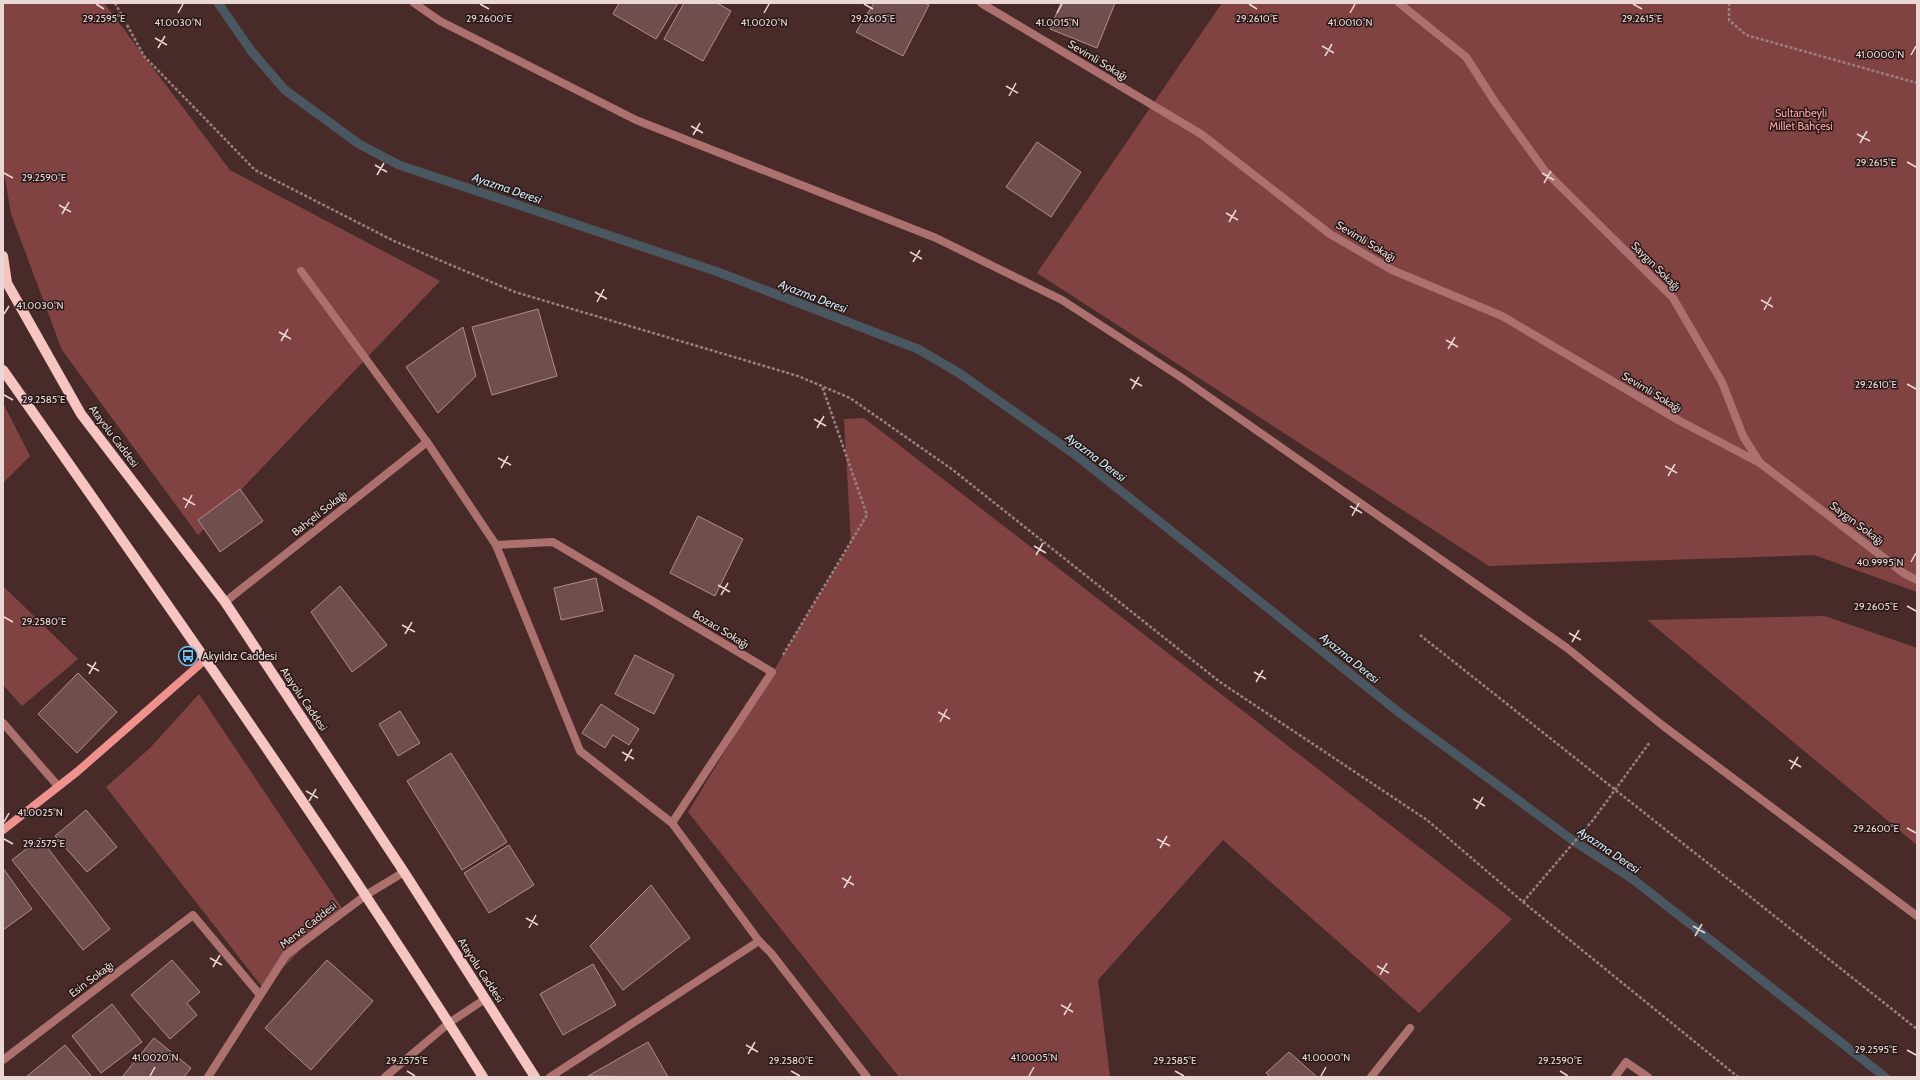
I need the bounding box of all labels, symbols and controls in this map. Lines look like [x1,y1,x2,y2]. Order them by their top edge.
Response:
text: 29.2595°E [83,12,126,25]
text: 29.2600°E [466,12,513,25]
text: 29.2605°E [851,12,896,25]
text: 29.2610°E [1236,12,1279,25]
text: 29.2615°E [1622,12,1663,25]
text: 41.0030°N [154,16,202,29]
text: 41.0020°N [740,16,788,29]
text: 41.0015°N [1035,16,1079,29]
text: 41.0010°N [1327,16,1373,29]
street label: Sevimli Sokağı [1066,37,1130,83]
text: 41.0000°N [1856,48,1904,61]
park label: Sultanbeyli Millet Bahçesi [1769,106,1833,133]
text: 29.2615°E [1856,156,1897,169]
water label: Ayazma Deresi [470,169,544,207]
text: 29.2590°E [22,171,67,184]
street label: Sevimli Sokağı [1334,218,1398,264]
street label: Saygın Sokağı [1628,238,1684,294]
water label: Ayazma Deresi [776,276,850,316]
text: 41.0030°N [16,299,64,312]
street label: Sevimli Sokağı [1620,369,1684,415]
text: 29.2610°E [1855,378,1898,391]
text: 29.2585°E [22,393,66,406]
street label: Atayolu Caddesi [86,402,142,470]
water label: Ayazma Deresi [1062,429,1130,485]
street label: Bahçeli Sokağı [289,487,349,539]
street label: Saygın Sokağı [1827,498,1887,548]
text: 40.9995°N [1856,556,1904,569]
text: 29.2605°E [1854,600,1899,613]
street label: Bozacı Sokağı [690,607,752,651]
text: 29.2580°E [22,615,67,628]
water label: Ayazma Deresi [1317,629,1383,687]
bus stop icon: Akyıldız Caddesi [177,645,199,667]
place label: Akyıldız Caddesi [202,649,277,663]
street label: Atayolu Caddesi [277,664,331,734]
text: 41.0025°N [17,806,63,819]
text: 29.2600°E [1853,822,1900,835]
water label: Ayazma Deresi [1574,823,1643,877]
text: 29.2575°E [23,837,66,850]
street label: Merve Caddesi [277,899,339,951]
street label: Atayolu Caddesi [455,935,507,1005]
street label: Esin Sokağı [66,958,116,1000]
text: 29.2595°E [1855,1043,1898,1056]
text: 41.0020°N [131,1051,179,1064]
text: 41.0005°N [1010,1051,1058,1064]
text: 41.0000°N [1302,1051,1350,1064]
text: 29.2575°E [386,1054,429,1067]
text: 29.2580°E [769,1054,814,1067]
text: 29.2585°E [1153,1054,1197,1067]
text: 29.2590°E [1538,1054,1583,1067]

